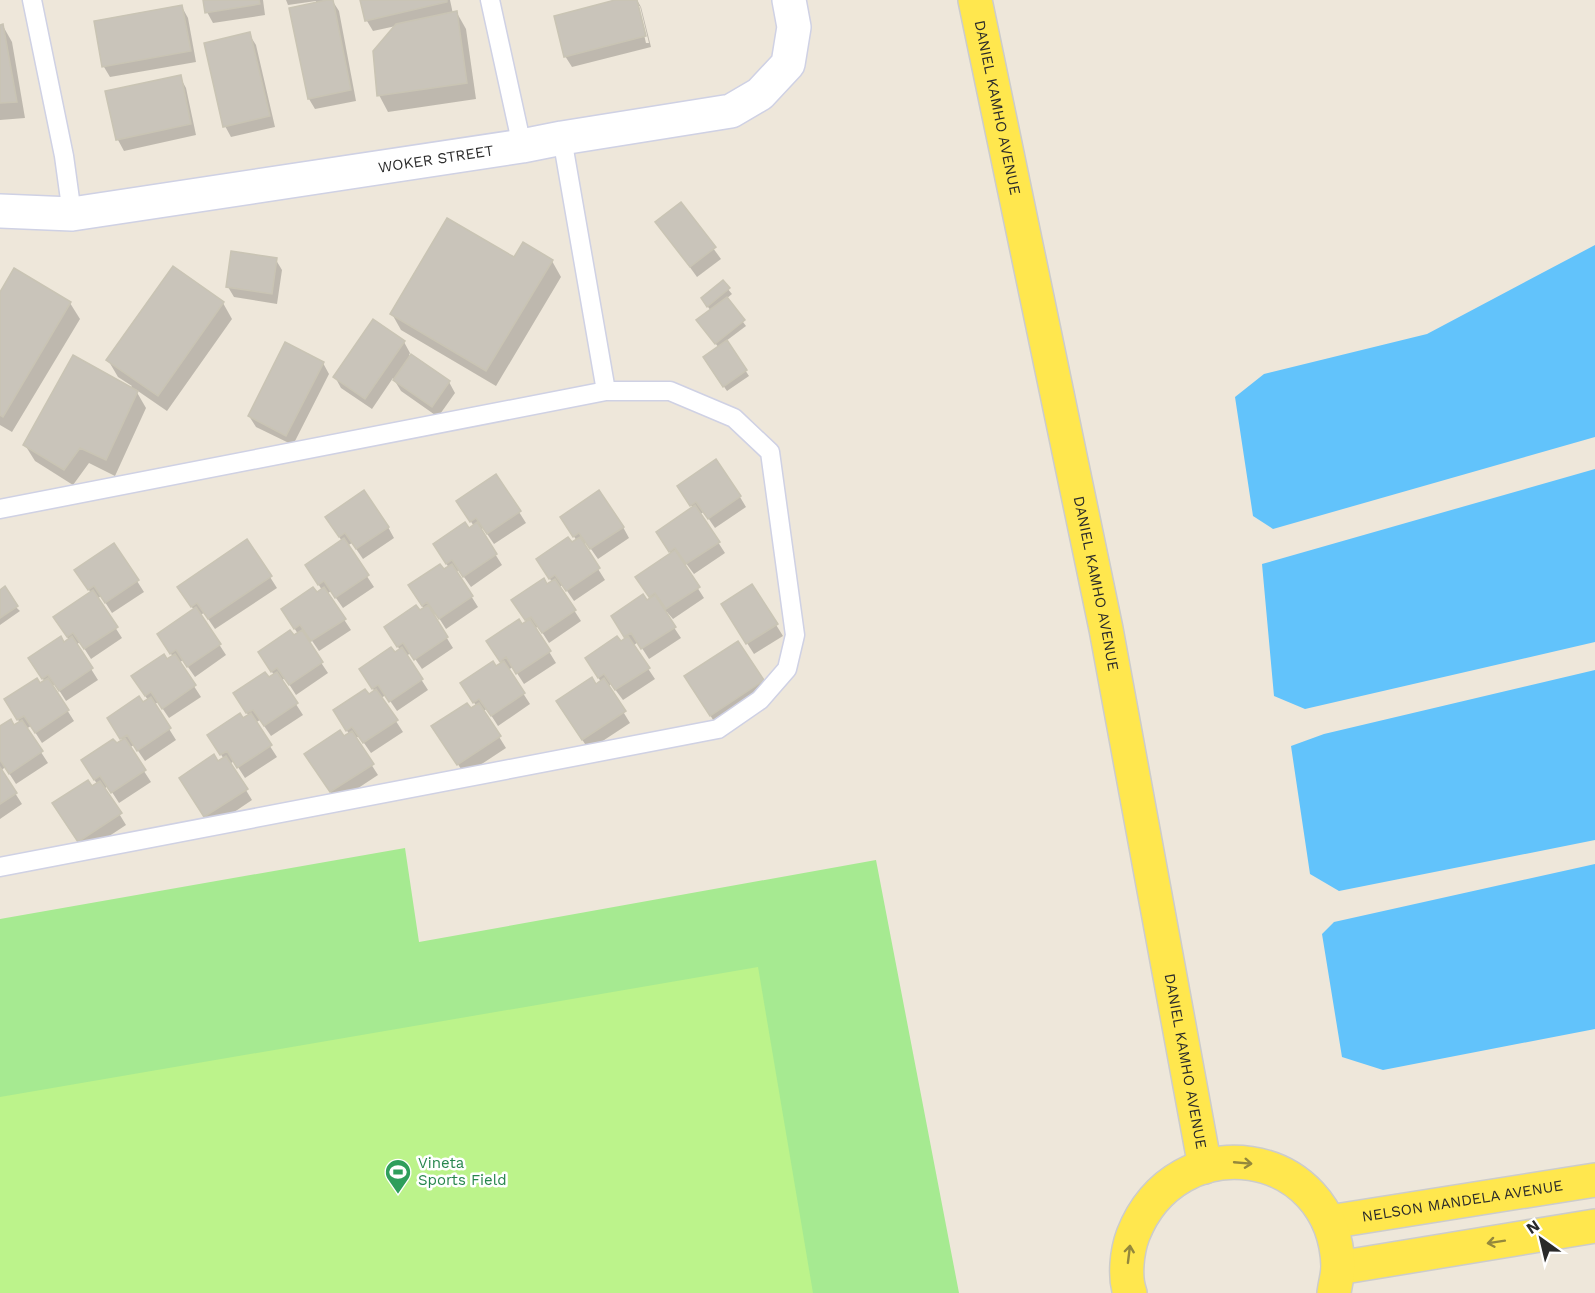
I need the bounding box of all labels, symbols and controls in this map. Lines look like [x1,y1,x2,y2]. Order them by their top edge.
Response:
street label: DANIEL KAMHO AVENUE [970,19,1024,197]
street label: WOKER STREET [377,141,495,177]
street label: DANIEL KAMHO AVENUE [1070,494,1123,672]
street label: DANIEL KAMHO AVENUE [1161,972,1211,1150]
place label: Vineta Sports Field [418,1154,507,1189]
sports icon: Vineta Sports Field [383,1157,413,1195]
one-way arrow [1232,1158,1252,1169]
street label: NELSON MANDELA AVENUE [1360,1176,1564,1226]
north arrow [1511,1209,1571,1269]
one-way arrow [1486,1237,1506,1248]
one-way arrow [1124,1244,1135,1264]

